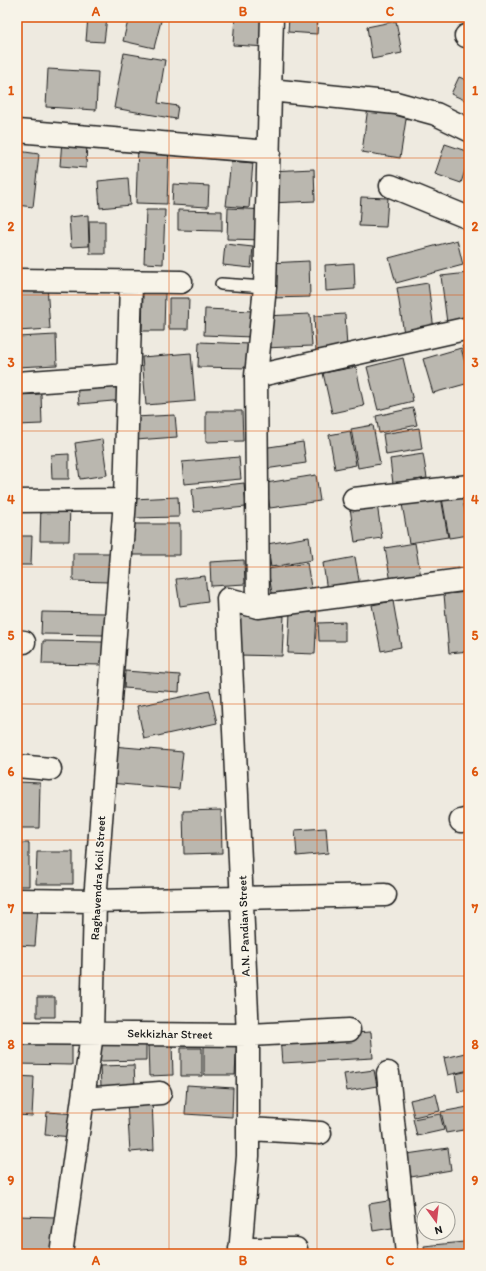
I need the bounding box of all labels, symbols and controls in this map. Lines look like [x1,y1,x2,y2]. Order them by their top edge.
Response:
text: A [91,4,101,19]
text: B [239,4,248,19]
text: C [386,4,395,19]
text: 1 [8,83,14,98]
text: 1 [472,83,478,98]
text: 2 [8,219,15,234]
text: 2 [472,219,479,234]
text: 3 [7,355,15,370]
text: 3 [471,355,479,370]
text: 4 [7,492,15,507]
text: 4 [471,492,479,507]
text: 5 [8,628,15,643]
text: 5 [472,628,479,643]
text: 6 [8,764,15,779]
text: 6 [472,764,479,779]
street label: Raghavendra Koil Street [88,815,108,941]
street label: A.N. Pandian Street [235,875,253,977]
text: 7 [7,901,15,916]
text: 7 [471,901,479,916]
street label: Sekkizhar Street [127,1026,213,1042]
text: 8 [7,1037,15,1052]
text: 8 [471,1037,479,1052]
text: 9 [8,1173,15,1188]
text: 9 [472,1173,479,1188]
north arrow [416,1201,456,1241]
text: N [433,1223,444,1237]
text: A [91,1253,101,1268]
text: B [239,1253,248,1268]
text: C [386,1253,395,1268]

